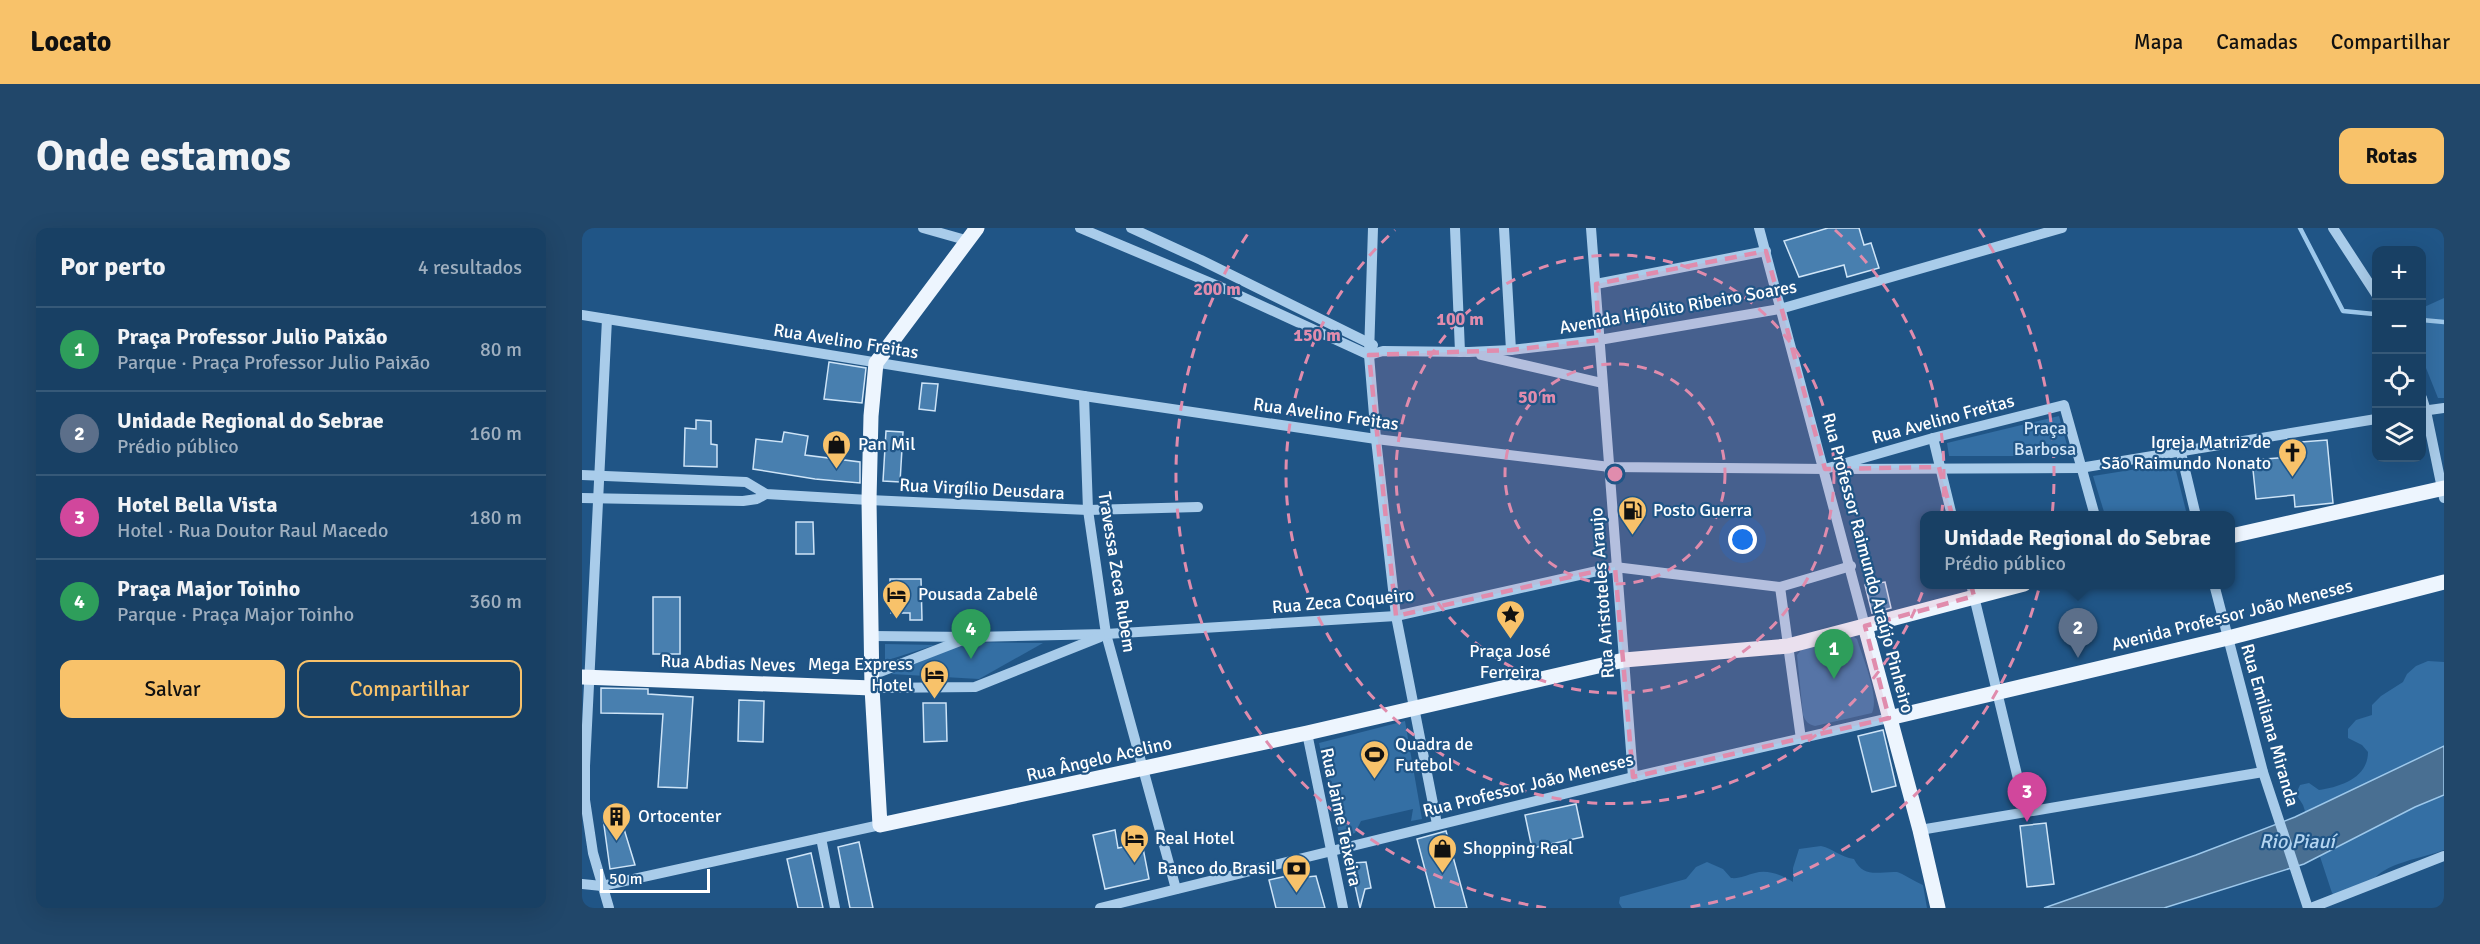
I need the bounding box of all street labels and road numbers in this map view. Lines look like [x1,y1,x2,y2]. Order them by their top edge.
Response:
street label: Avenida Hipólito Ribeiro Soares [1558,275,1799,339]
street label: Rua Avelino Freitas [772,319,920,363]
street label: Rua Avelino Freitas [1869,389,2017,449]
street label: Rua Avelino Freitas [1252,393,1400,435]
street label: Rua Professor Raimundo Araújo Pinheiro [1817,410,1919,716]
street label: Rua Virgílio Deusdara [899,474,1065,504]
street label: Travessa Zeca Rubem [1093,490,1141,654]
street label: Rua Aristoteles Araujo [1585,507,1619,679]
street label: Avenida Professor João Meneses [2109,574,2355,656]
street label: Rua Zeca Coqueiro [1271,584,1415,618]
street label: Rua Emiliana Miranda [2236,641,2304,809]
street label: Rua Abdias Neves [660,650,796,676]
street label: Rua Ângelo Acelino [1024,732,1174,786]
street label: Rua Jaime Teixeira [1316,746,1366,888]
street label: Rua Professor João Meneses [1420,748,1636,822]

